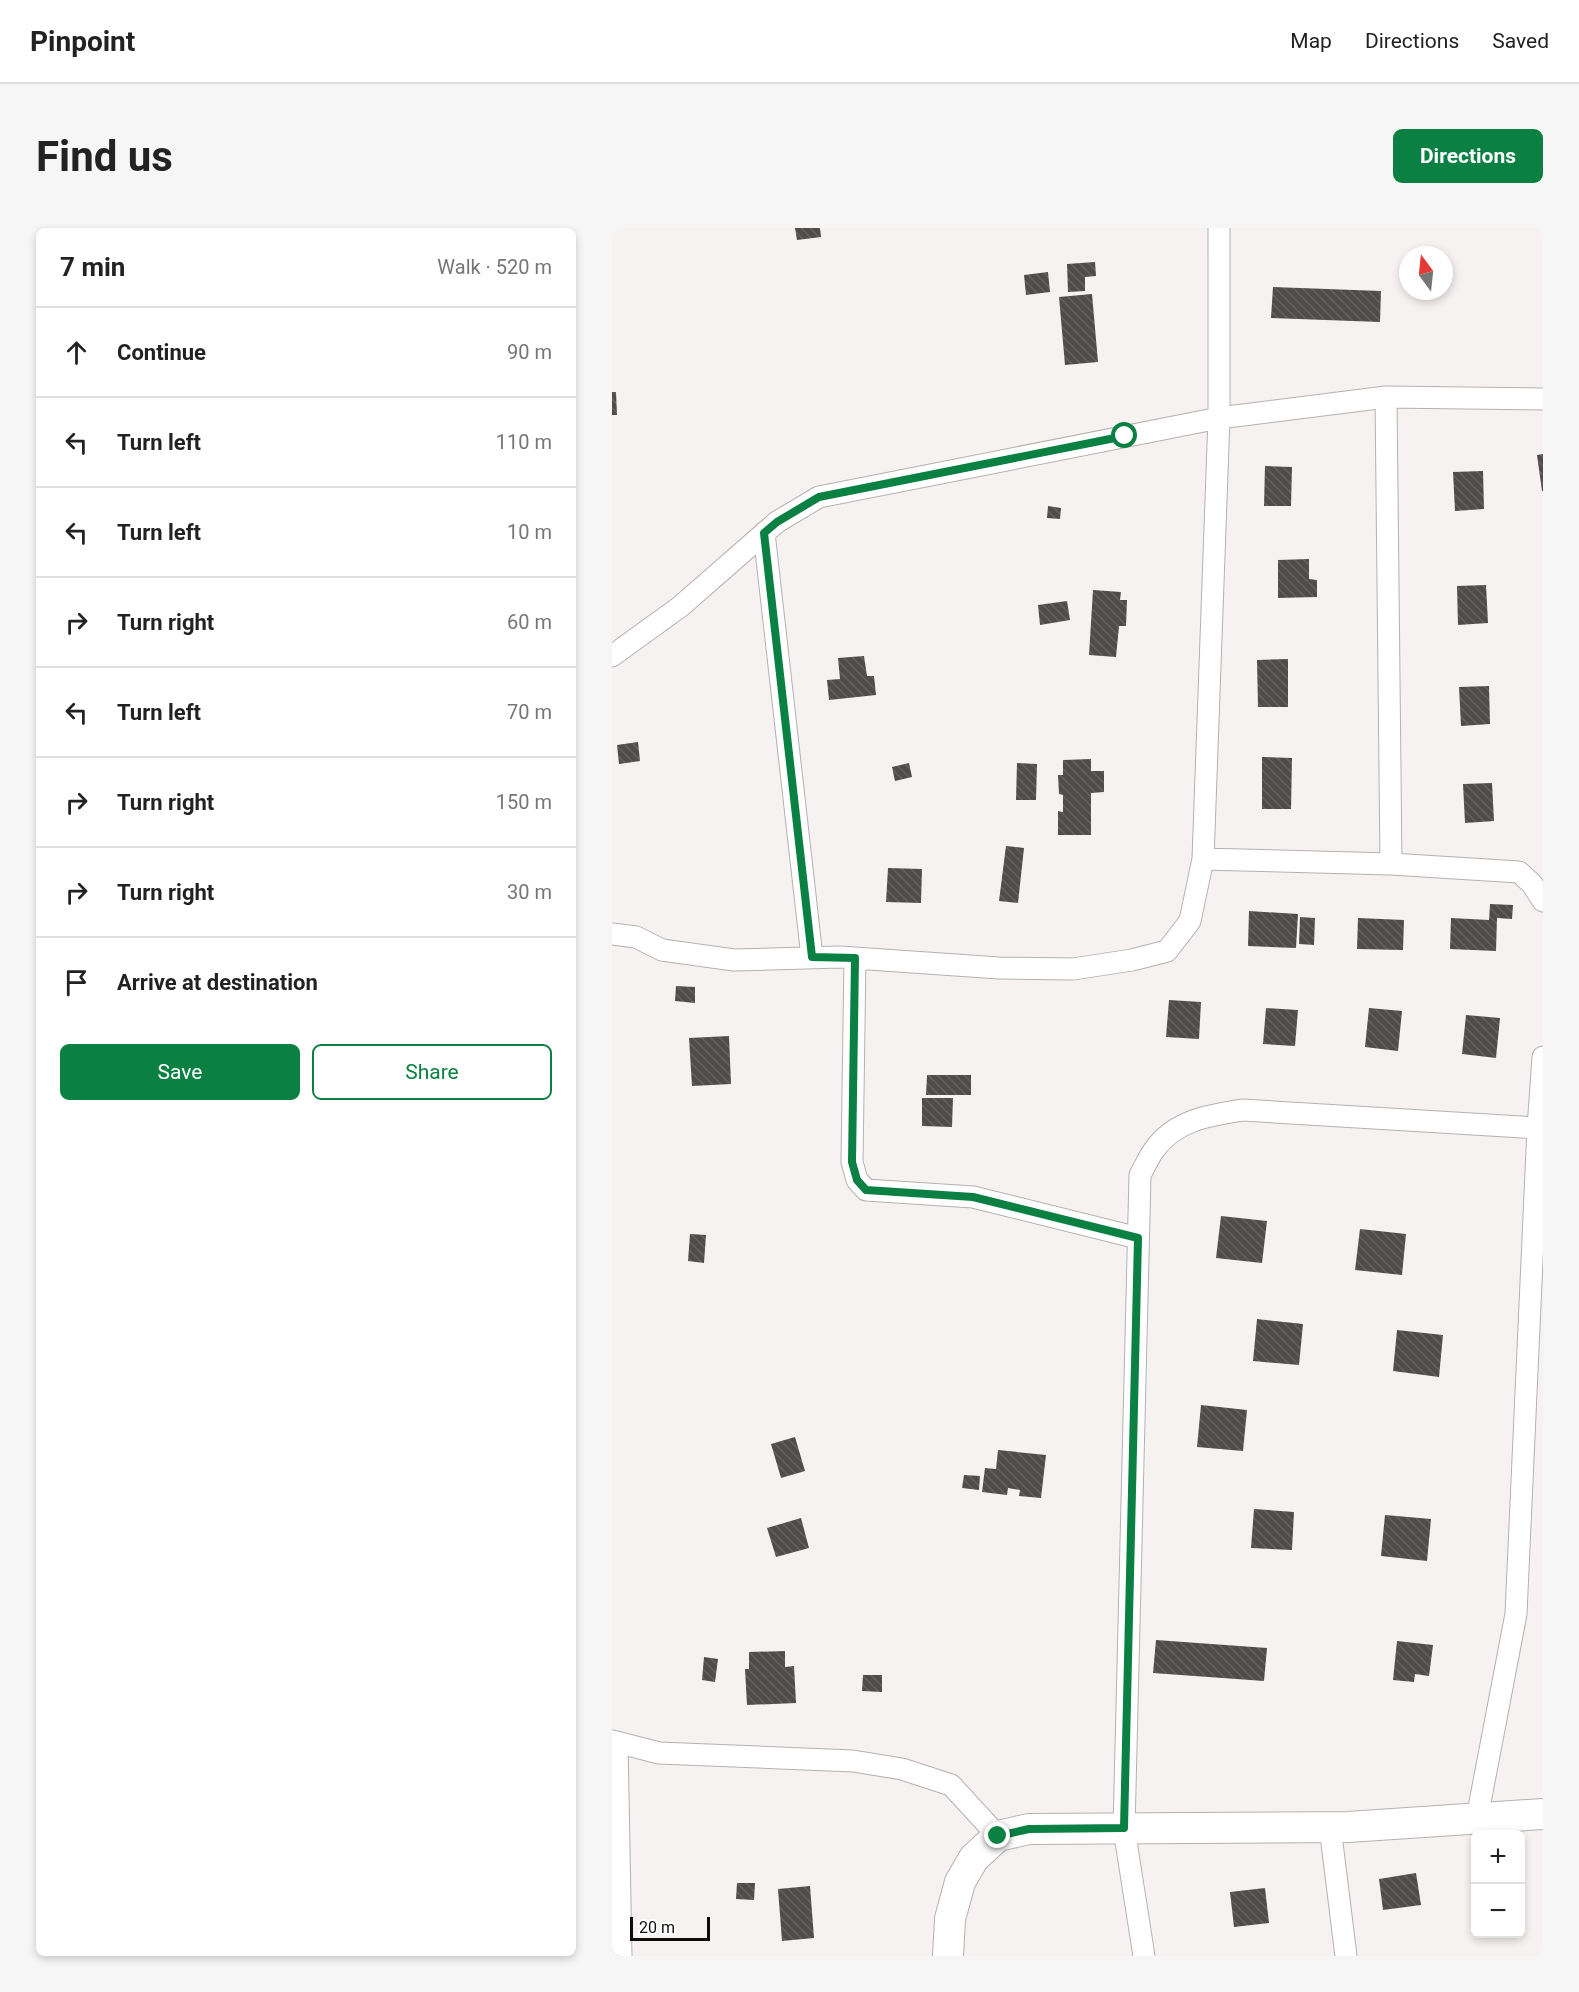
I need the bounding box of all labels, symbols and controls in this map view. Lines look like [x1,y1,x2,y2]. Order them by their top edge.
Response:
text: Pinpoint [30,25,135,58]
text: Map [1290,29,1332,53]
text: Directions [1365,29,1459,53]
text: Saved [1492,29,1549,53]
button: Directions [1393,129,1543,183]
text: Find us [36,132,173,181]
north arrow [1399,246,1453,300]
text: 7 min [60,252,125,282]
text: Walk · 520 m [437,255,552,279]
icon: ahead [60,336,93,369]
text: Continue [117,340,206,365]
text: 90 m [507,340,552,364]
route start [1111,422,1137,448]
icon: left [60,426,93,459]
text: Turn left [117,430,201,455]
text: 110 m [496,430,552,454]
icon: left [60,516,93,549]
text: Turn left [117,520,201,545]
text: 10 m [507,520,552,544]
icon: right [60,606,93,639]
text: Turn right [117,610,214,635]
text: 60 m [507,610,552,634]
icon: left [60,696,93,729]
text: Turn left [117,700,201,725]
text: 70 m [507,700,552,724]
icon: right [60,786,93,819]
text: Turn right [117,790,214,815]
text: 150 m [496,790,552,814]
icon: right [60,876,93,909]
text: Turn right [117,880,214,905]
text: 30 m [507,880,552,904]
icon: arrive [60,966,93,999]
text: Arrive at destination [117,970,318,995]
button: Save [60,1044,300,1100]
button: Share [312,1044,552,1100]
route end [984,1822,1010,1848]
map controls [1471,1830,1525,1938]
button: + [1471,1830,1525,1884]
button: − [1471,1884,1525,1938]
scale bar [630,1914,710,1942]
text: 20 m [639,1918,675,1937]

